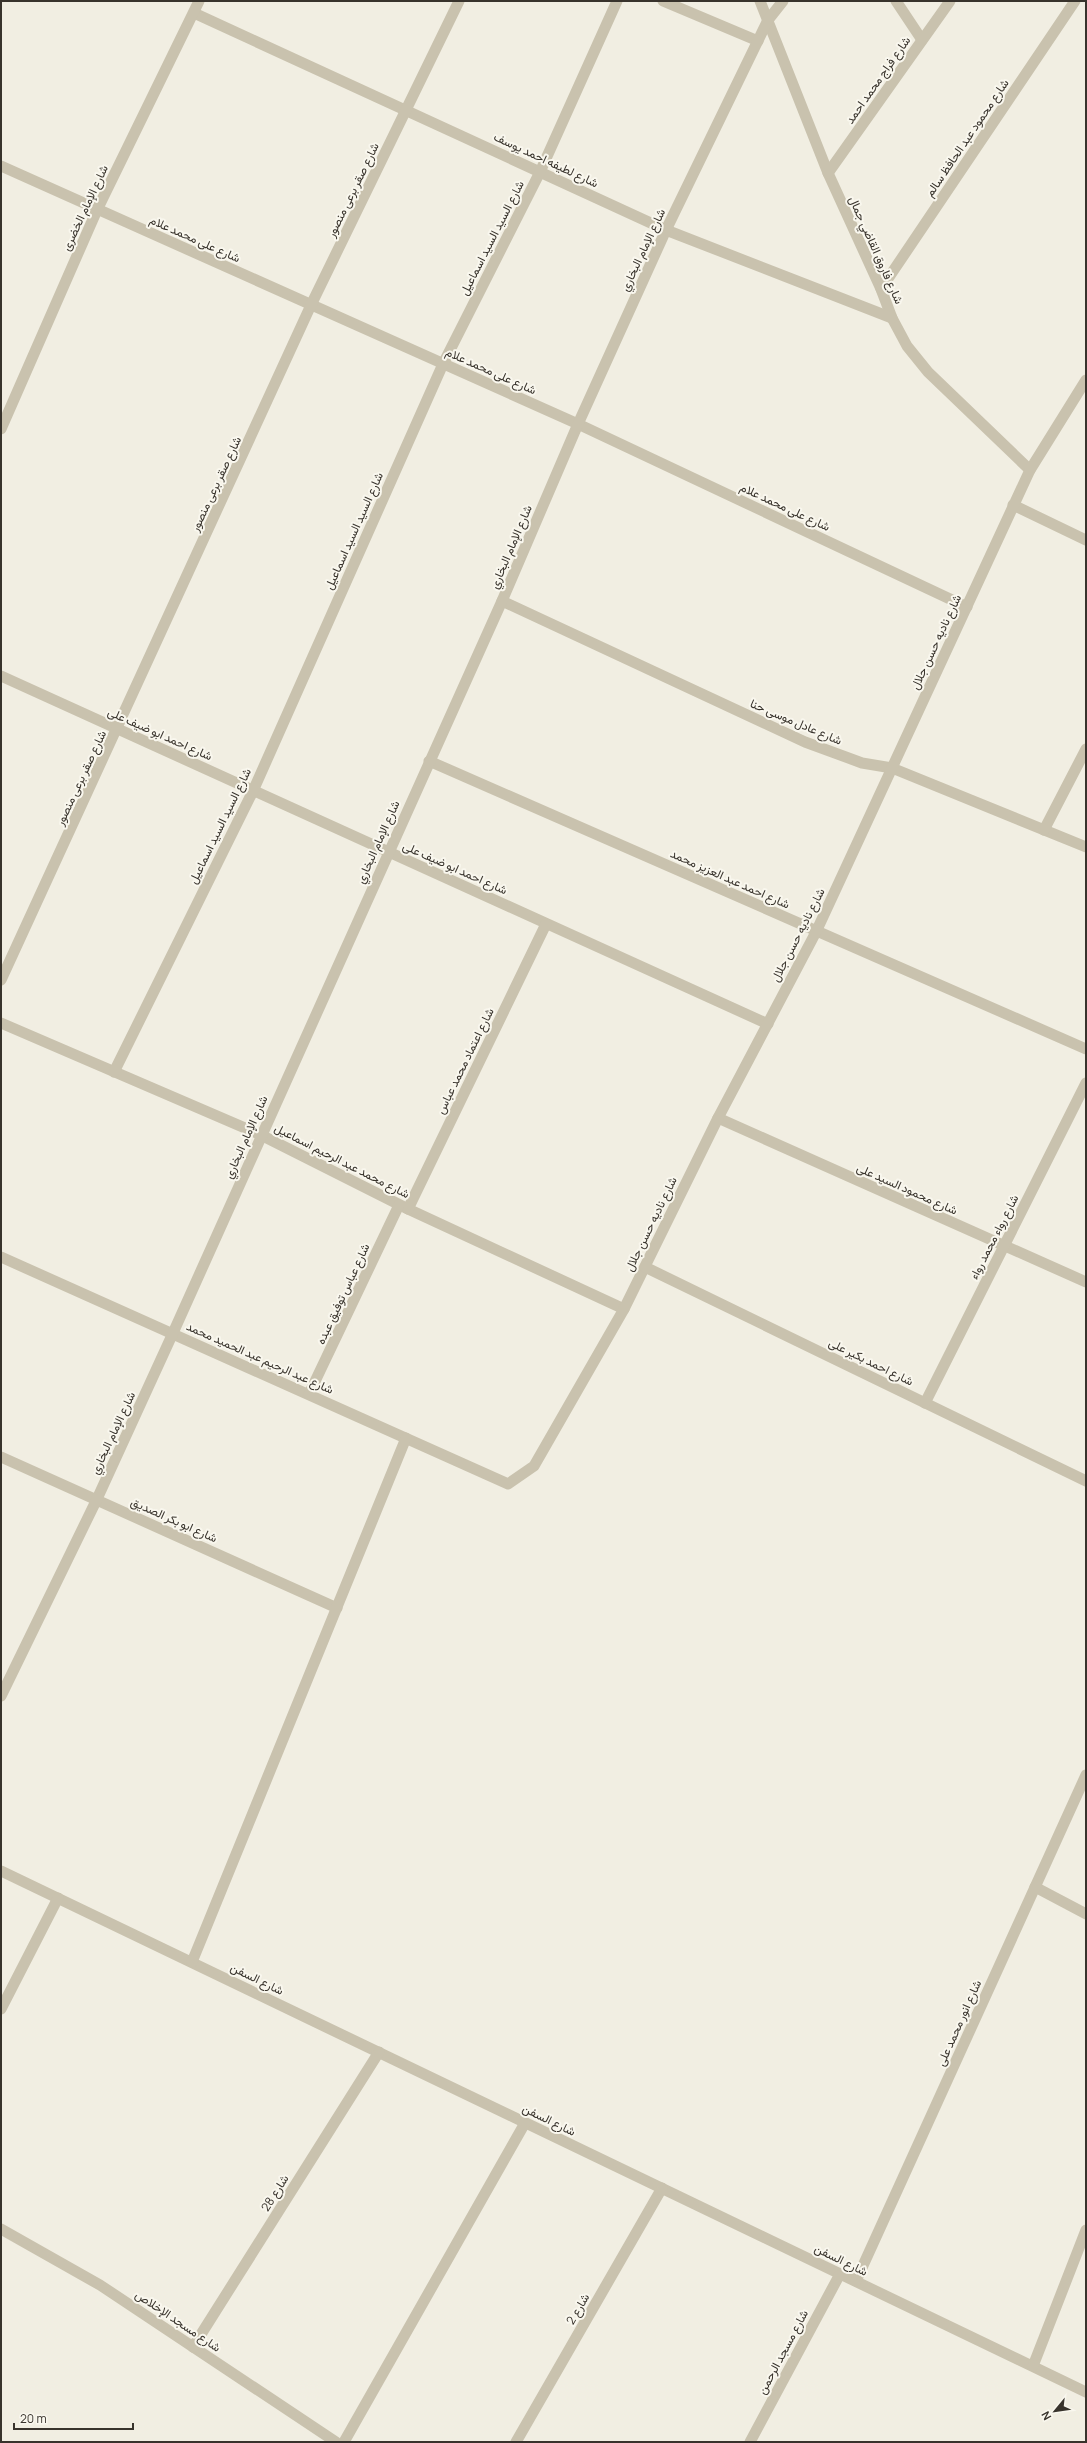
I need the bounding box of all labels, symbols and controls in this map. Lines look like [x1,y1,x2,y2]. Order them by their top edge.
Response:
street label: شارع فراج محمد احمد [841,32,915,128]
street label: شارع محمود عبد الحافظ سالم [921,75,1013,201]
street label: شارع لطيفه احمد يوسف [491,128,601,192]
street label: شارع صقر برعى منصور [322,140,384,241]
street label: شارع الإمام الخضرى [57,162,113,254]
street label: شارع السيد السيد اسماعيل [455,177,529,299]
street label: شارع فاروق القاضي جمال [843,193,908,307]
street label: شارع الإمام البخاري [616,206,671,295]
street label: شارع على محمد علام [147,211,243,267]
street label: شارع على محمد علام [443,343,539,399]
street label: شارع صقر برعى منصور [186,433,246,536]
street label: شارع السيد السيد اسماعيل [320,469,388,593]
street label: شارع على محمد علام [737,478,833,536]
street label: شارع الإمام البخاري [485,502,538,592]
street label: شارع ناديه حسن جلال [906,591,966,693]
street label: شارع عادل موسى حنا [747,694,845,750]
street label: شارع احمد ابو ضيف على [105,703,215,765]
street label: شارع صقر برعى منصور [51,727,111,830]
street label: شارع السيد السيد اسماعيل [184,765,256,887]
street label: شارع الإمام البخاري [352,797,405,887]
street label: شارع احمد ابو ضيف على [400,837,510,899]
street label: شارع احمد عبد العزيز محمد [667,845,793,913]
street label: شارع ناديه حسن جلال [767,885,829,985]
street label: شارع اعتماد محمد عباس [431,1005,499,1117]
street label: شارع الإمام البخاري [220,1092,273,1182]
street label: شارع محمد عبد الرحيم اسماعيل [271,1119,413,1203]
street label: شارع محمود السيد على [854,1159,960,1219]
street label: شارع ناديه حسن جلال [620,1174,682,1274]
street label: شارع رواء محمد رواء [965,1191,1023,1283]
street label: شارع عباس توفيق عبده [312,1241,374,1347]
street label: شارع عبد الرحيم عبد الحميد محمد [183,1317,337,1399]
street label: شارع احمد بكير على [826,1334,916,1390]
street label: شارع الإمام البخاري [86,1389,141,1478]
street label: شارع ابو بكر الصديق [128,1493,220,1547]
street label: شارع السفن [227,1958,287,2000]
street label: شارع انور محمد على [932,1977,986,2069]
street label: شارع السفن [519,2099,579,2141]
street label: شارع 28 [257,2171,293,2215]
street label: شارع السفن [811,2239,871,2281]
street label: شارع مسجد الإخلاص [132,2286,224,2356]
street label: شارع 2 [562,2290,594,2328]
street label: شارع مسجد الرحمن [753,2306,813,2398]
north arrow [1035,2391,1075,2431]
scale bar [14,2405,133,2431]
text: N [1037,2409,1054,2423]
text: 20 m [20,2410,47,2427]

